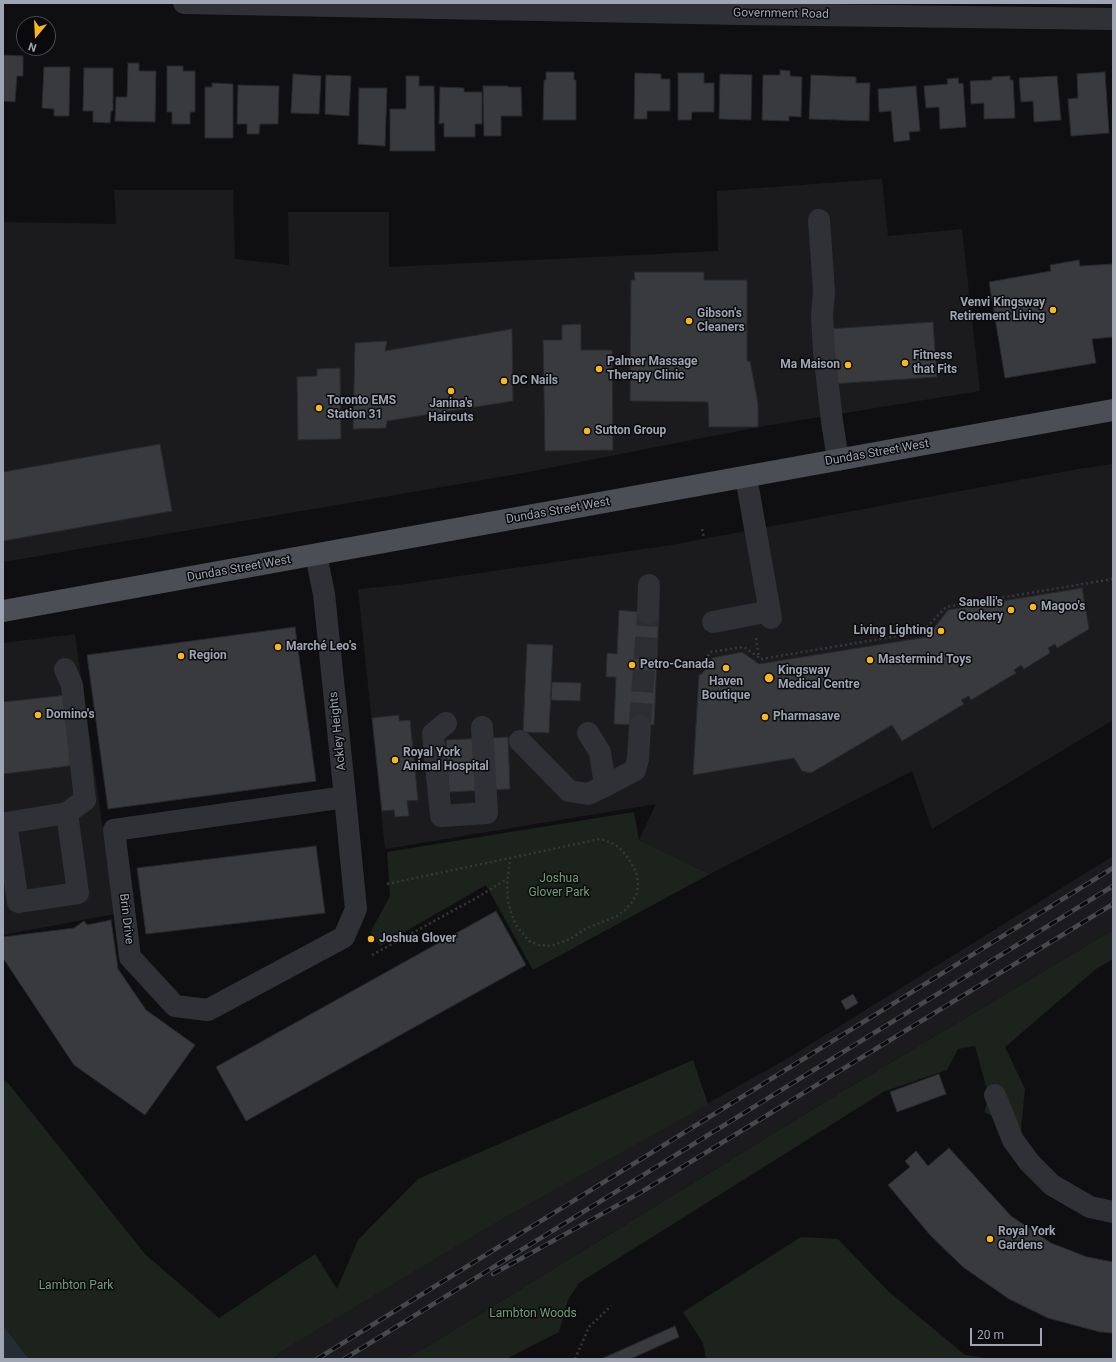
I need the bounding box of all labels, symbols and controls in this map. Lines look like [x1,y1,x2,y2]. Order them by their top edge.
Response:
street label: Government Road [733,6,829,22]
north arrow [16,16,56,56]
text: N [27,40,38,54]
place label: Venvi Kingsway Retirement Living [950,296,1045,324]
marker: Venvi Kingsway Retirement Living [1048,305,1058,315]
place label: Gibson's Cleaners [697,307,745,335]
marker: Gibson's Cleaners [684,316,694,326]
place label: Fitness that Fits [913,349,957,377]
place label: Palmer Massage Therapy Clinic [607,355,698,383]
place label: Ma Maison [780,358,840,372]
marker: Fitness that Fits [900,358,910,368]
marker: Ma Maison [843,360,853,370]
marker: Palmer Massage Therapy Clinic [594,364,604,374]
place label: DC Nails [512,374,558,388]
marker: DC Nails [499,376,509,386]
marker: Janina's Haircuts [446,386,456,396]
place label: Toronto EMS Station 31 [327,394,396,422]
place label: Janina's Haircuts [428,397,474,425]
marker: Toronto EMS Station 31 [314,403,324,413]
place label: Sutton Group [595,424,666,438]
marker: Sutton Group [582,426,592,436]
street label: Dundas Street West [824,437,930,469]
street label: Dundas Street West [505,495,611,527]
street label: Dundas Street West [186,553,292,585]
place label: Sanelli's Cookery [958,596,1003,624]
place label: Magoo's [1041,600,1085,614]
marker: Magoo's [1028,602,1038,612]
marker: Sanelli's Cookery [1006,605,1016,615]
place label: Living Lighting [853,624,933,638]
marker: Living Lighting [936,626,946,636]
place label: Marché Leo’s [286,640,357,654]
marker: Marché Leo’s [273,642,283,652]
place label: Region [189,649,227,663]
marker: Region [176,651,186,661]
place label: Mastermind Toys [878,653,971,667]
marker: Mastermind Toys [865,655,875,665]
place label: Petro-Canada [640,658,715,672]
marker: Petro-Canada [627,660,637,670]
marker: Haven Boutique [721,663,731,673]
place label: Kingsway Medical Centre [778,664,860,692]
marker: Kingsway Medical Centre [763,672,775,684]
place label: Haven Boutique [702,675,750,703]
street label: Ackley Heights [327,691,349,771]
place label: Domino's [46,708,95,722]
marker: Domino's [33,710,43,720]
place label: Pharmasave [773,710,840,724]
marker: Pharmasave [760,712,770,722]
place label: Royal York Animal Hospital [403,746,489,774]
marker: Royal York Animal Hospital [390,755,400,765]
park label: Joshua Glover Park [528,872,590,900]
street label: Brin Drive [116,893,136,945]
place label: Joshua Glover [379,932,456,946]
marker: Joshua Glover [366,934,376,944]
place label: Royal York Gardens [998,1225,1056,1253]
marker: Royal York Gardens [985,1234,995,1244]
park label: Lambton Park [39,1279,113,1293]
park label: Lambton Woods [489,1307,577,1321]
scale bar [972,1320,1044,1346]
text: 20 m [977,1328,1004,1342]

